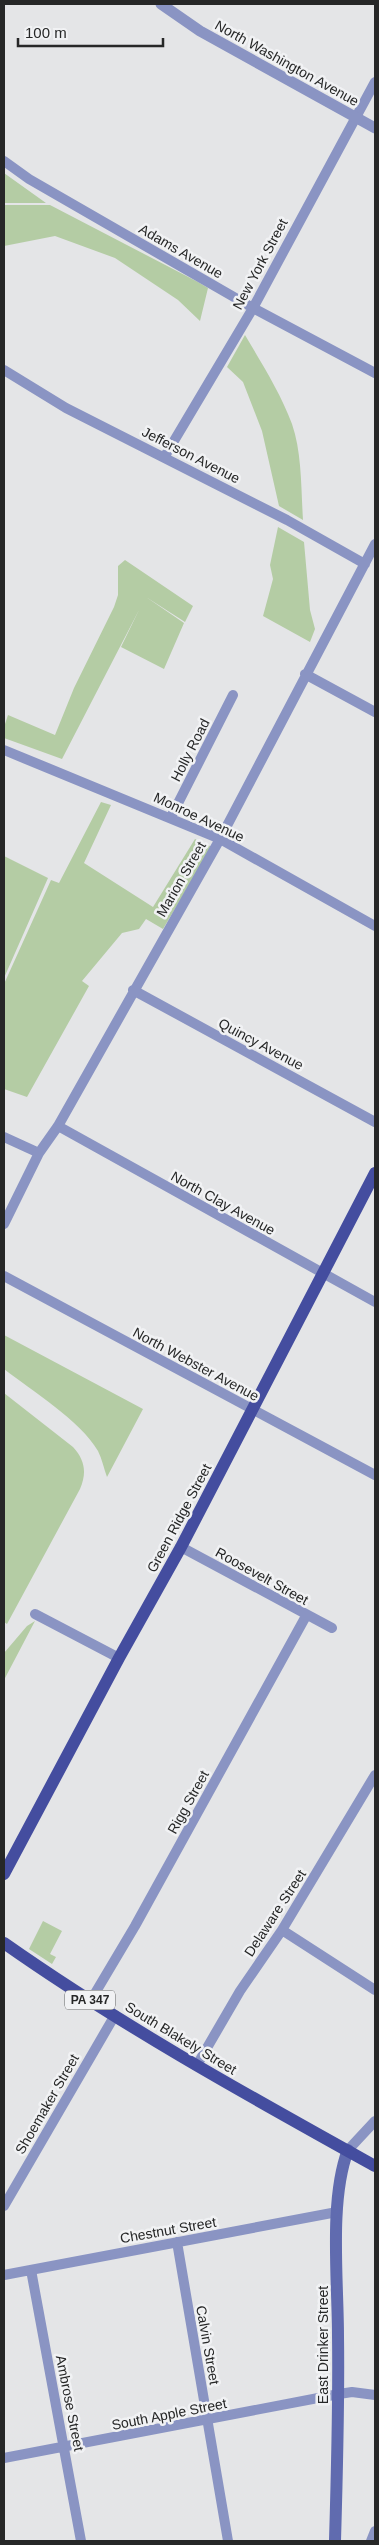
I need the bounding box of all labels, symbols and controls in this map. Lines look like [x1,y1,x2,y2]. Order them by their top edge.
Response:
scale bar [18,15,162,47]
street label: North Washington Avenue [212,17,362,109]
text: 100 m [25,24,67,41]
street label: New York Street [229,216,291,312]
street label: Adams Avenue [136,221,226,282]
street label: Jefferson Avenue [139,423,243,487]
street label: Holly Road [167,716,213,784]
street label: Monroe Avenue [151,789,247,845]
street label: Marion Street [153,839,209,919]
street label: Quincy Avenue [216,1015,306,1073]
street label: North Clay Avenue [168,1168,278,1238]
street label: North Webster Avenue [130,1324,262,1404]
street label: Green Ridge Street [144,1461,214,1575]
street label: Roosevelt Street [213,1544,311,1608]
street label: Rigg Street [164,1767,212,1837]
street label: Delaware Street [241,1866,309,1959]
road number: PA 347 [65,1990,115,2010]
street label: South Blakely Street [123,1998,240,2078]
street label: Shoemaker Street [12,2051,82,2157]
street label: Chestnut Street [119,2214,217,2246]
street label: East Drinker Street [315,2286,331,2404]
street label: Calvin Street [193,2304,223,2386]
street label: Ambrose Street [53,2354,87,2452]
street label: South Apple Street [110,2395,228,2433]

